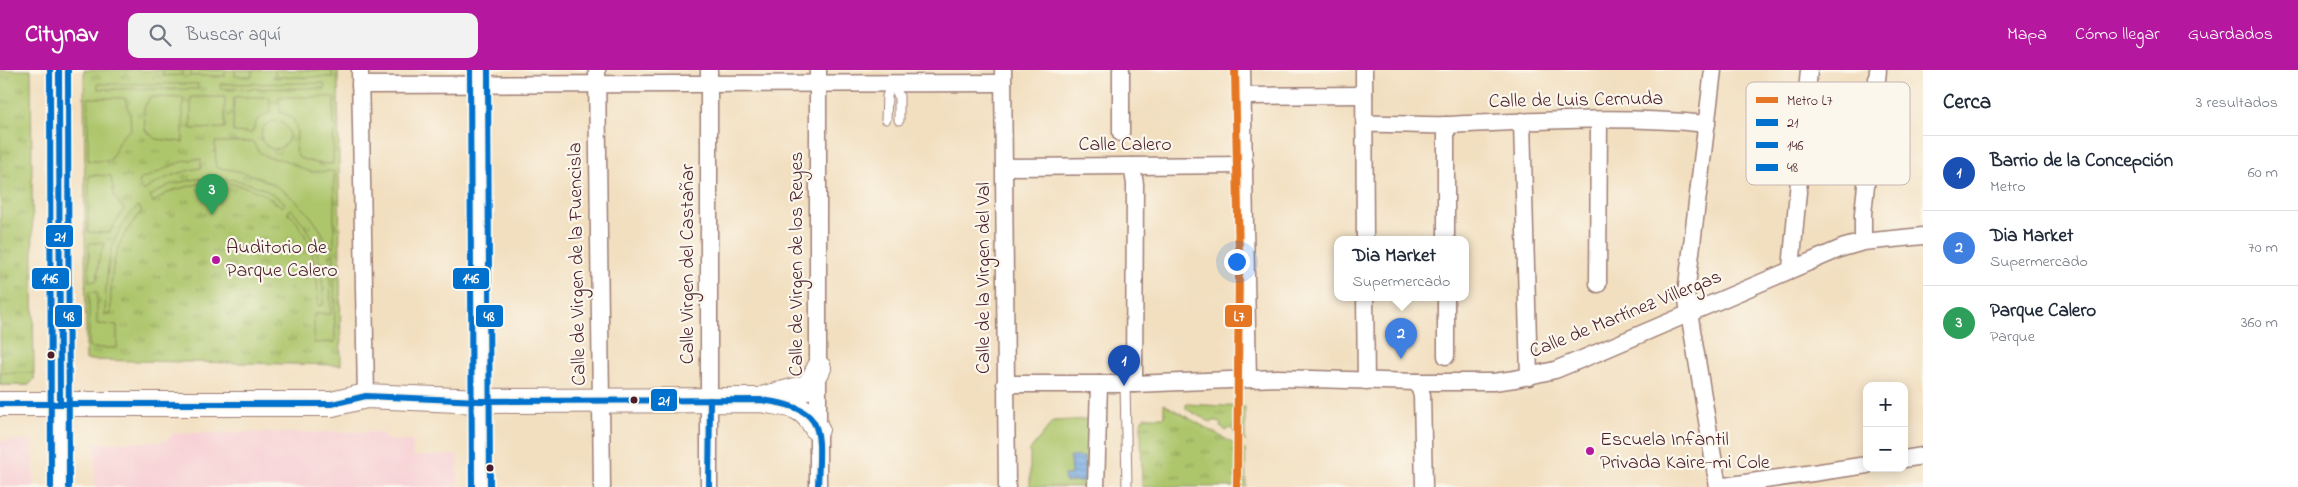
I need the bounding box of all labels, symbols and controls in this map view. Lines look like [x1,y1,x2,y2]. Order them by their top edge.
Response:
search box [128,13,478,58]
text: Citynav [25,18,98,53]
icon: search [146,21,174,49]
text: Buscar aquí [186,22,281,49]
text: Mapa [2007,22,2047,48]
text: Cómo llegar [2075,22,2160,48]
text: Guardados [2188,22,2273,48]
legend [1746,82,1910,185]
street label: Calle de Luis Cernuda [1488,85,1664,117]
text: Cerca [1943,88,1991,118]
text: Metro L7 [1787,91,1833,112]
text: 3 resultados [2196,91,2278,115]
text: 21 [1787,113,1799,134]
street label: Calle Calero [1078,131,1172,160]
text: 146 [1787,136,1803,157]
street label: Calle de Virgen de la Fuencisla [561,142,596,386]
text: Barrio de la Concepción [1990,148,2173,175]
street label: Calle de Virgen de los Reyes [783,151,813,377]
text: 48 [1787,158,1798,179]
text: 1 [1956,161,1962,185]
text: 60 m [2248,161,2278,185]
street label: Calle Virgen del Castañar [674,163,704,364]
pin: 3 [196,174,228,215]
text: Metro [1990,175,2026,199]
street label: Calle de la Virgen del Val [970,182,1000,374]
text: Dia Market [1990,223,2073,250]
line badge: 21 [45,224,74,248]
text: 21 [53,227,66,248]
place label: Auditorio de Parque Calero [226,234,338,286]
popup [1334,236,1469,301]
text: 2 [1955,236,1963,260]
text: 70 m [2248,236,2278,260]
text: Dia Market [1353,243,1436,270]
your location [1224,249,1250,275]
text: Supermercado [1990,250,2088,274]
marker: Auditorio de Parque Calero [210,254,222,266]
street label: Calle de Martínez Villergas [1525,263,1727,368]
line badge: 146 [31,267,70,290]
line badge: 146 [452,267,490,290]
text: 146 [42,269,59,290]
text: 146 [463,269,480,290]
text: Supermercado [1353,270,1450,294]
text: Parque Calero [1990,298,2096,325]
line badge: 48 [54,304,83,328]
line badge: 48 [475,304,504,328]
line badge: L7 [1224,304,1253,328]
text: 48 [62,307,75,328]
text: 48 [482,307,495,328]
text: L7 [1234,307,1245,328]
text: 3 [1956,311,1962,335]
text: 360 m [2241,311,2278,335]
pin: 2 [1385,318,1417,359]
text: Parque [1990,325,2035,349]
pin: 1 [1108,345,1140,386]
unlabelled marker [46,350,56,360]
map controls [1863,382,1908,472]
button: + [1863,382,1908,427]
line badge: 21 [650,388,678,412]
text: 21 [657,391,670,412]
unlabelled marker [629,395,639,405]
place label: Escuela Infantil Privada Kaire-mi Cole [1600,426,1770,478]
button: − [1863,427,1908,472]
marker: Escuela Infantil Privada Kaire-mi Cole [1584,445,1596,457]
unlabelled marker [485,463,495,473]

